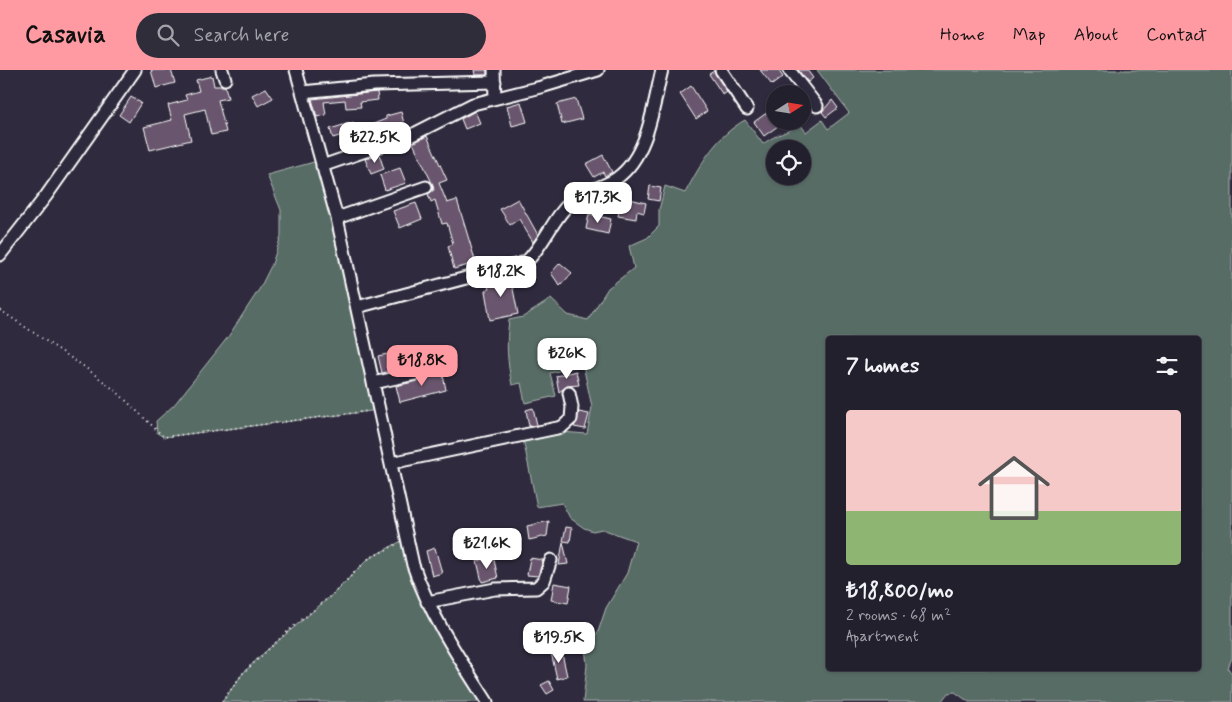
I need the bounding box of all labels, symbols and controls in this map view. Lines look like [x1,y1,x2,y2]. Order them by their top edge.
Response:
search box [136,13,486,58]
text: Casavia [25,20,106,51]
icon: search [154,21,182,49]
text: Search here [194,23,289,48]
text: Home [940,23,985,47]
text: Map [1013,23,1046,47]
text: About [1074,23,1118,47]
text: Contact [1146,23,1207,47]
north arrow [766,85,811,130]
map controls [766,85,811,185]
pin: ₺22.5K [334,122,416,164]
text: ₺22.5K [350,127,400,148]
button: locate [766,140,811,185]
pin: ₺17.3K [557,182,639,224]
text: ₺17.3K [575,187,621,208]
pin: ₺18.2K [460,256,542,298]
text: ₺18.2K [477,261,525,282]
pin: ₺26K [537,338,597,380]
text: ₺26K [548,343,586,364]
pin: ₺18.8K [381,344,463,387]
text: ₺18.8K [398,350,446,371]
text: 7 homes [846,352,919,380]
icon: filters [1153,352,1181,380]
icon: home [969,443,1059,533]
pin: ₺21.6K [446,528,528,570]
text: ₺21.6K [464,533,510,554]
text: ₺18,800/mo [846,577,953,605]
text: 2 rooms · 68 m² [846,605,951,626]
pin: ₺19.5K [518,622,600,664]
text: Apartment [846,626,919,647]
text: ₺19.5K [534,627,584,648]

